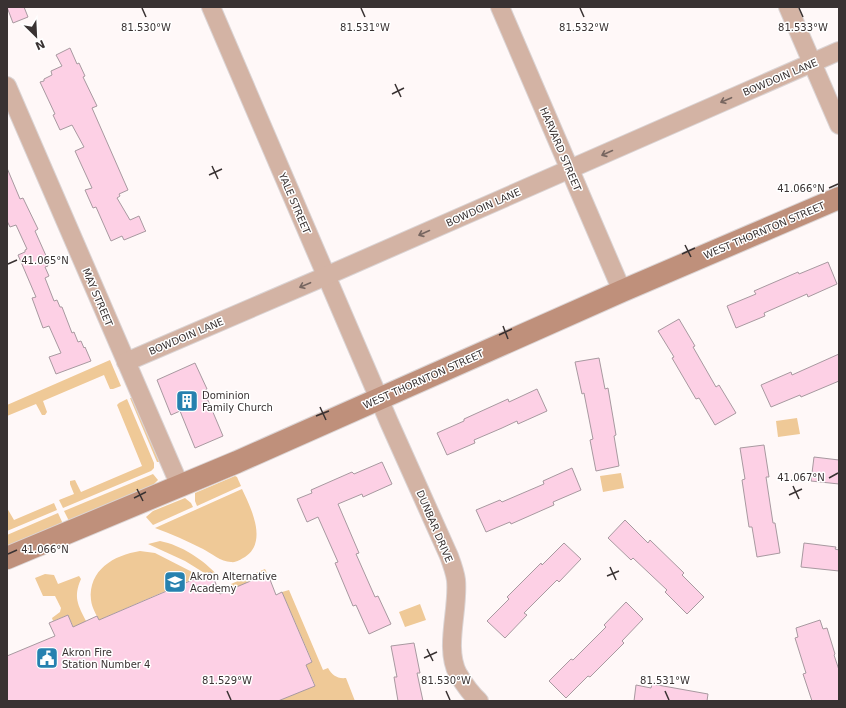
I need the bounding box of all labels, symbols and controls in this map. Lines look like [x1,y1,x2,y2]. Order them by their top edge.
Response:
north arrow [16,16,56,56]
text: 81.530°W [121,22,171,33]
text: 81.531°W [340,22,390,33]
text: 81.532°W [559,22,609,33]
text: 81.533°W [778,22,828,33]
text: N [33,37,47,52]
street label: BOWDOIN LANE [741,57,819,98]
one-way arrow [721,97,733,105]
street label: HARVARD STREET [538,106,583,193]
one-way arrow [602,149,614,157]
street label: YALE STREET [276,170,313,236]
text: 41.066°N [777,183,825,194]
street label: BOWDOIN LANE [444,186,522,229]
street label: WEST THORNTON STREET [702,200,827,261]
one-way arrow [418,230,430,237]
text: 41.065°N [21,255,69,266]
street label: MAY STREET [80,266,115,329]
one-way arrow [299,282,311,289]
street label: BOWDOIN LANE [147,316,225,357]
street label: WEST THORNTON STREET [361,348,486,411]
building icon: Dominion Family Church [174,388,200,414]
place label: Dominion Family Church [202,390,273,413]
text: 41.067°N [777,472,825,483]
street label: DUNBAR DRIVE [414,489,455,564]
text: 41.066°N [21,544,69,555]
school or university icon: Akron Alternative Academy [162,569,188,595]
place label: Akron Alternative Academy [190,571,277,594]
public building icon: Akron Fire Station Number 4 [34,645,60,671]
place label: Akron Fire Station Number 4 [62,647,150,670]
text: 81.529°W [202,675,252,686]
text: 81.530°W [421,675,471,686]
text: 81.531°W [640,675,690,686]

